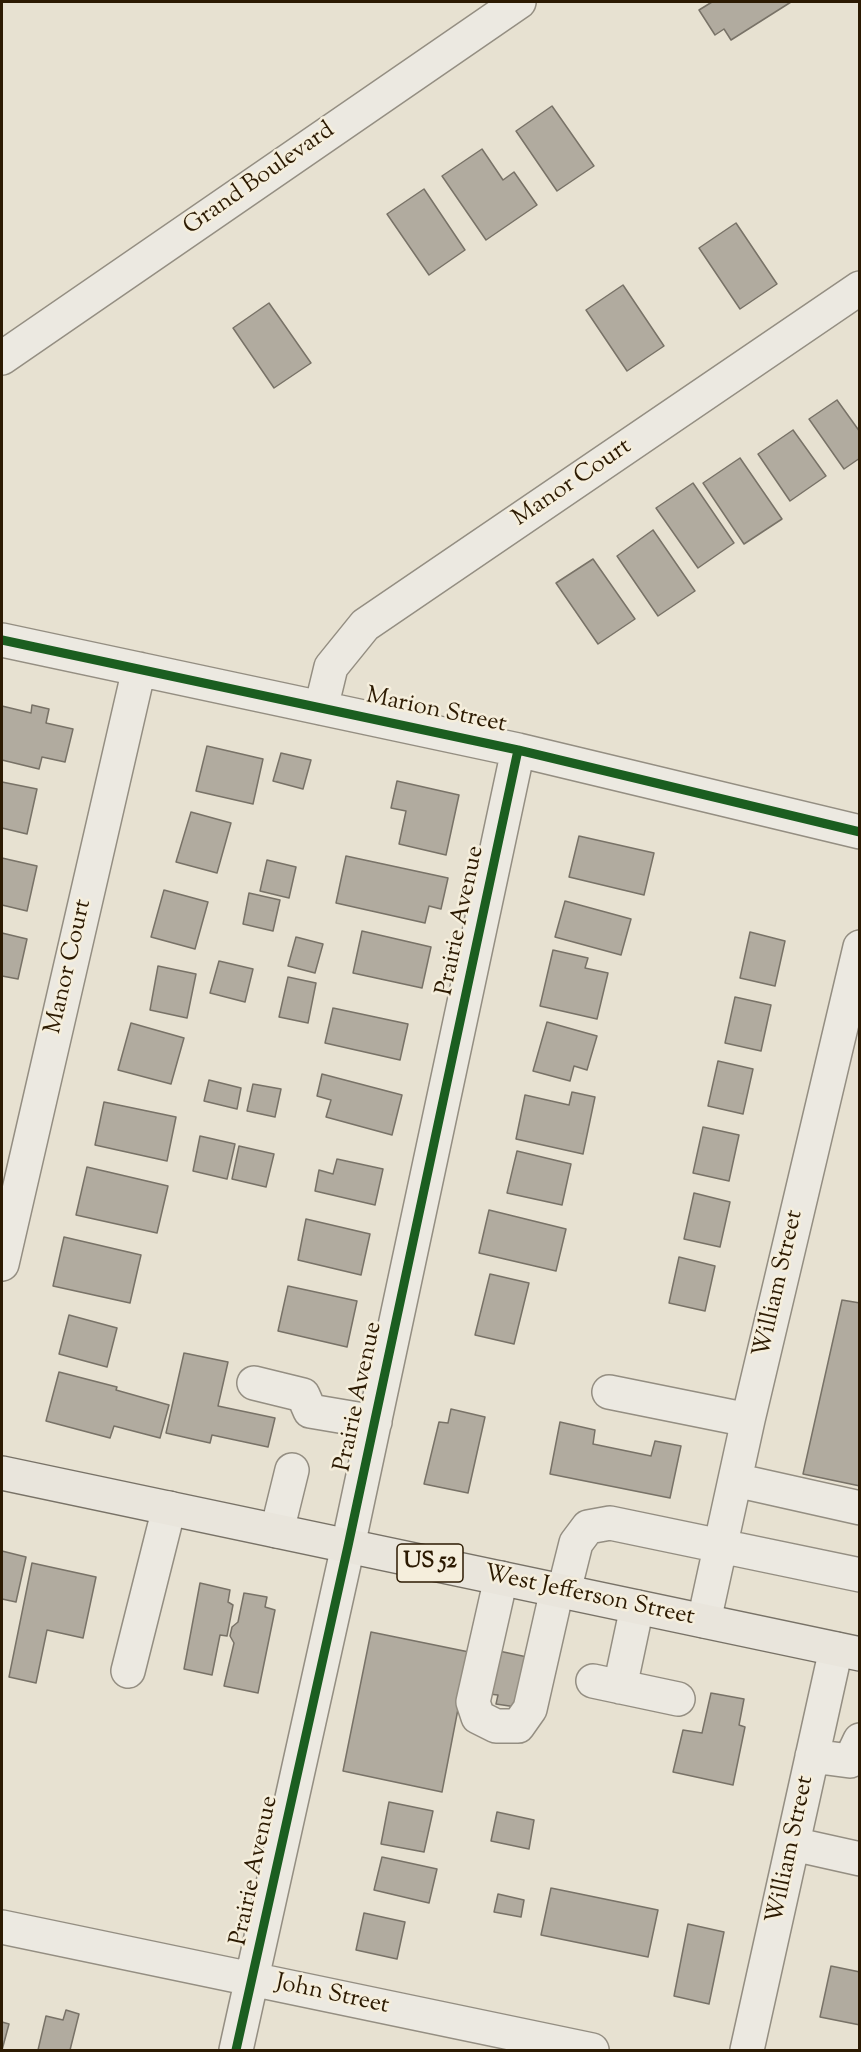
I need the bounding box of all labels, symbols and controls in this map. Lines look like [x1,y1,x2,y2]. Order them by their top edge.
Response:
street label: Grand Boulevard [179,117,341,243]
street label: Manor Court [508,434,638,534]
street label: Marion Street [363,683,509,741]
street label: Prairie Avenue [432,844,492,998]
street label: Manor Court [41,897,99,1037]
street label: William Street [749,1208,811,1360]
street label: Prairie Avenue [330,1320,390,1474]
road number: US 52 [397,1544,463,1582]
street label: West Jefferson Street [481,1561,697,1633]
street label: William Street [762,1774,822,1926]
street label: Prairie Avenue [226,1794,286,1948]
street label: John Street [273,1970,391,2022]

